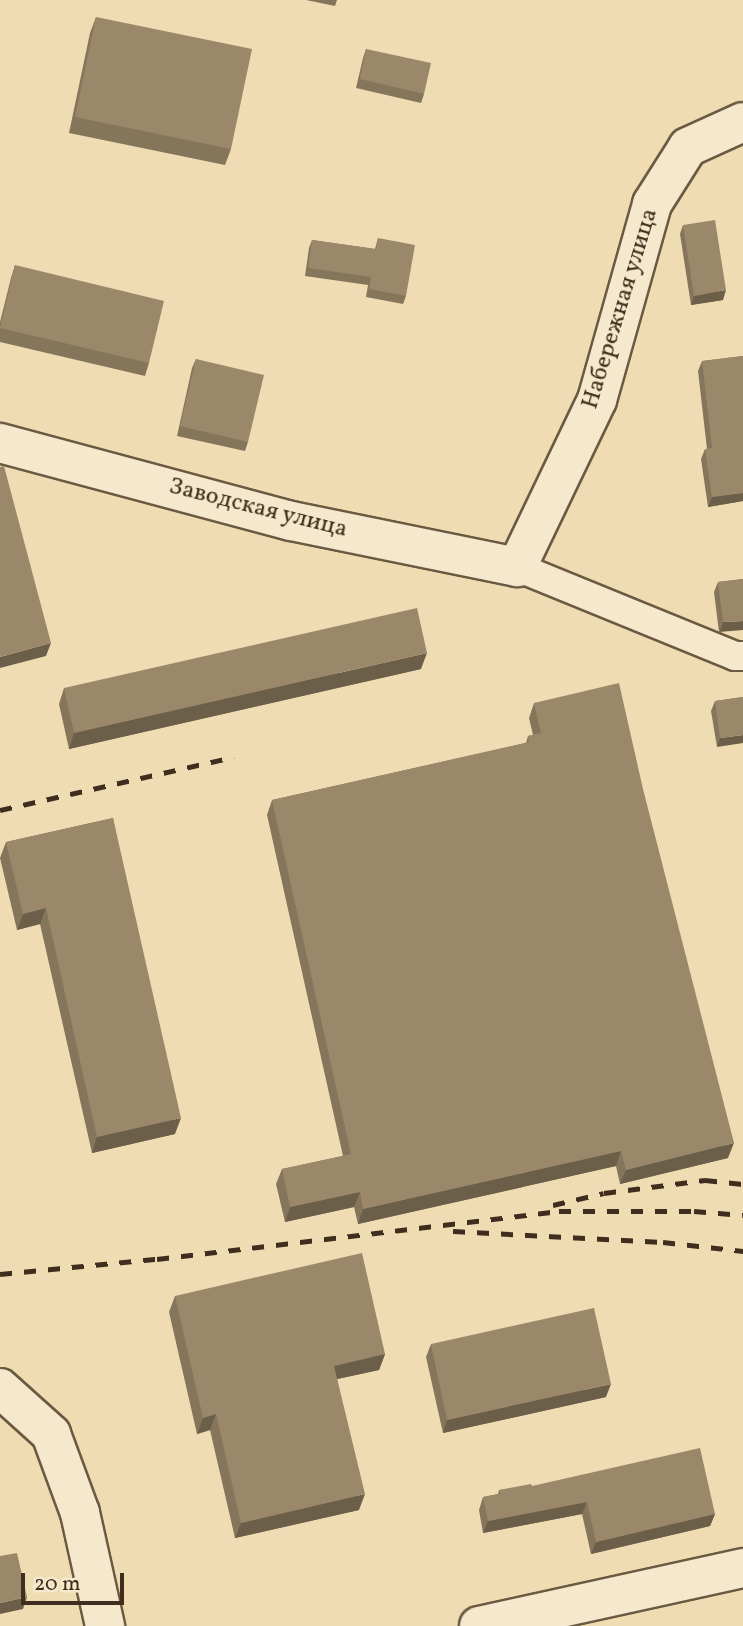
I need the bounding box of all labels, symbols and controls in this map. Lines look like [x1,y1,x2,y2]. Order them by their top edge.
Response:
street label: Набережная улица [577,205,665,413]
street label: Заводская улица [165,473,351,545]
scale bar [24,1560,128,1604]
text: 20 m [34,1570,80,1599]

